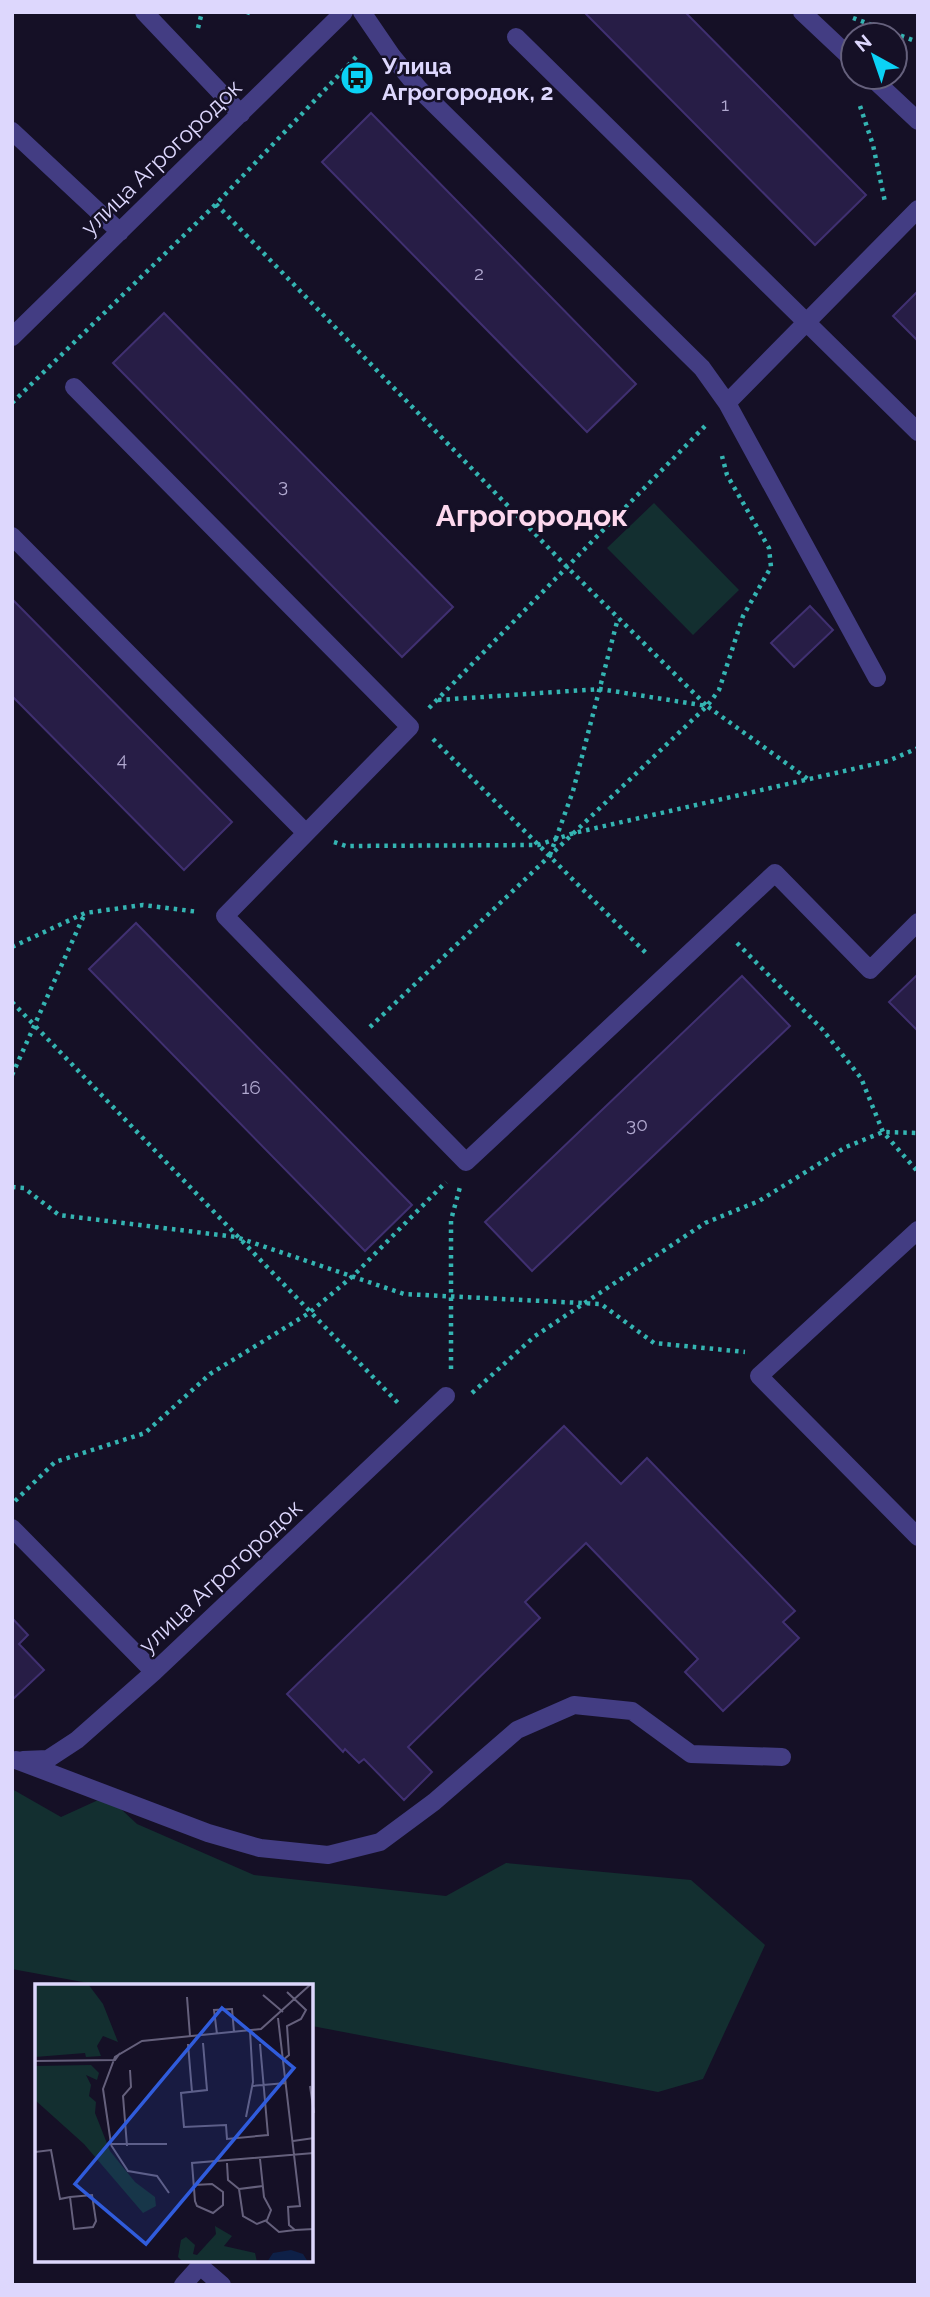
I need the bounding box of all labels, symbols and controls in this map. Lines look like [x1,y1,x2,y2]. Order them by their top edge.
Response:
north arrow [839,21,909,91]
text: N [850,30,876,56]
place label: Улица Агрогородок, 2 [381,52,553,105]
bus stop icon: Улица Агрогородок, 2 [338,59,376,97]
street label: улица Агрогородок [75,73,247,241]
house number: 1 [721,93,729,115]
house number: 2 [474,262,484,284]
house number: 3 [278,474,288,496]
district label: Агрогородок [436,498,628,533]
house number: 4 [117,748,127,770]
house number: 16 [241,1076,261,1098]
house number: 30 [626,1113,648,1135]
street label: улица Агрогородок [133,1494,307,1658]
inset map [35,1984,313,2262]

